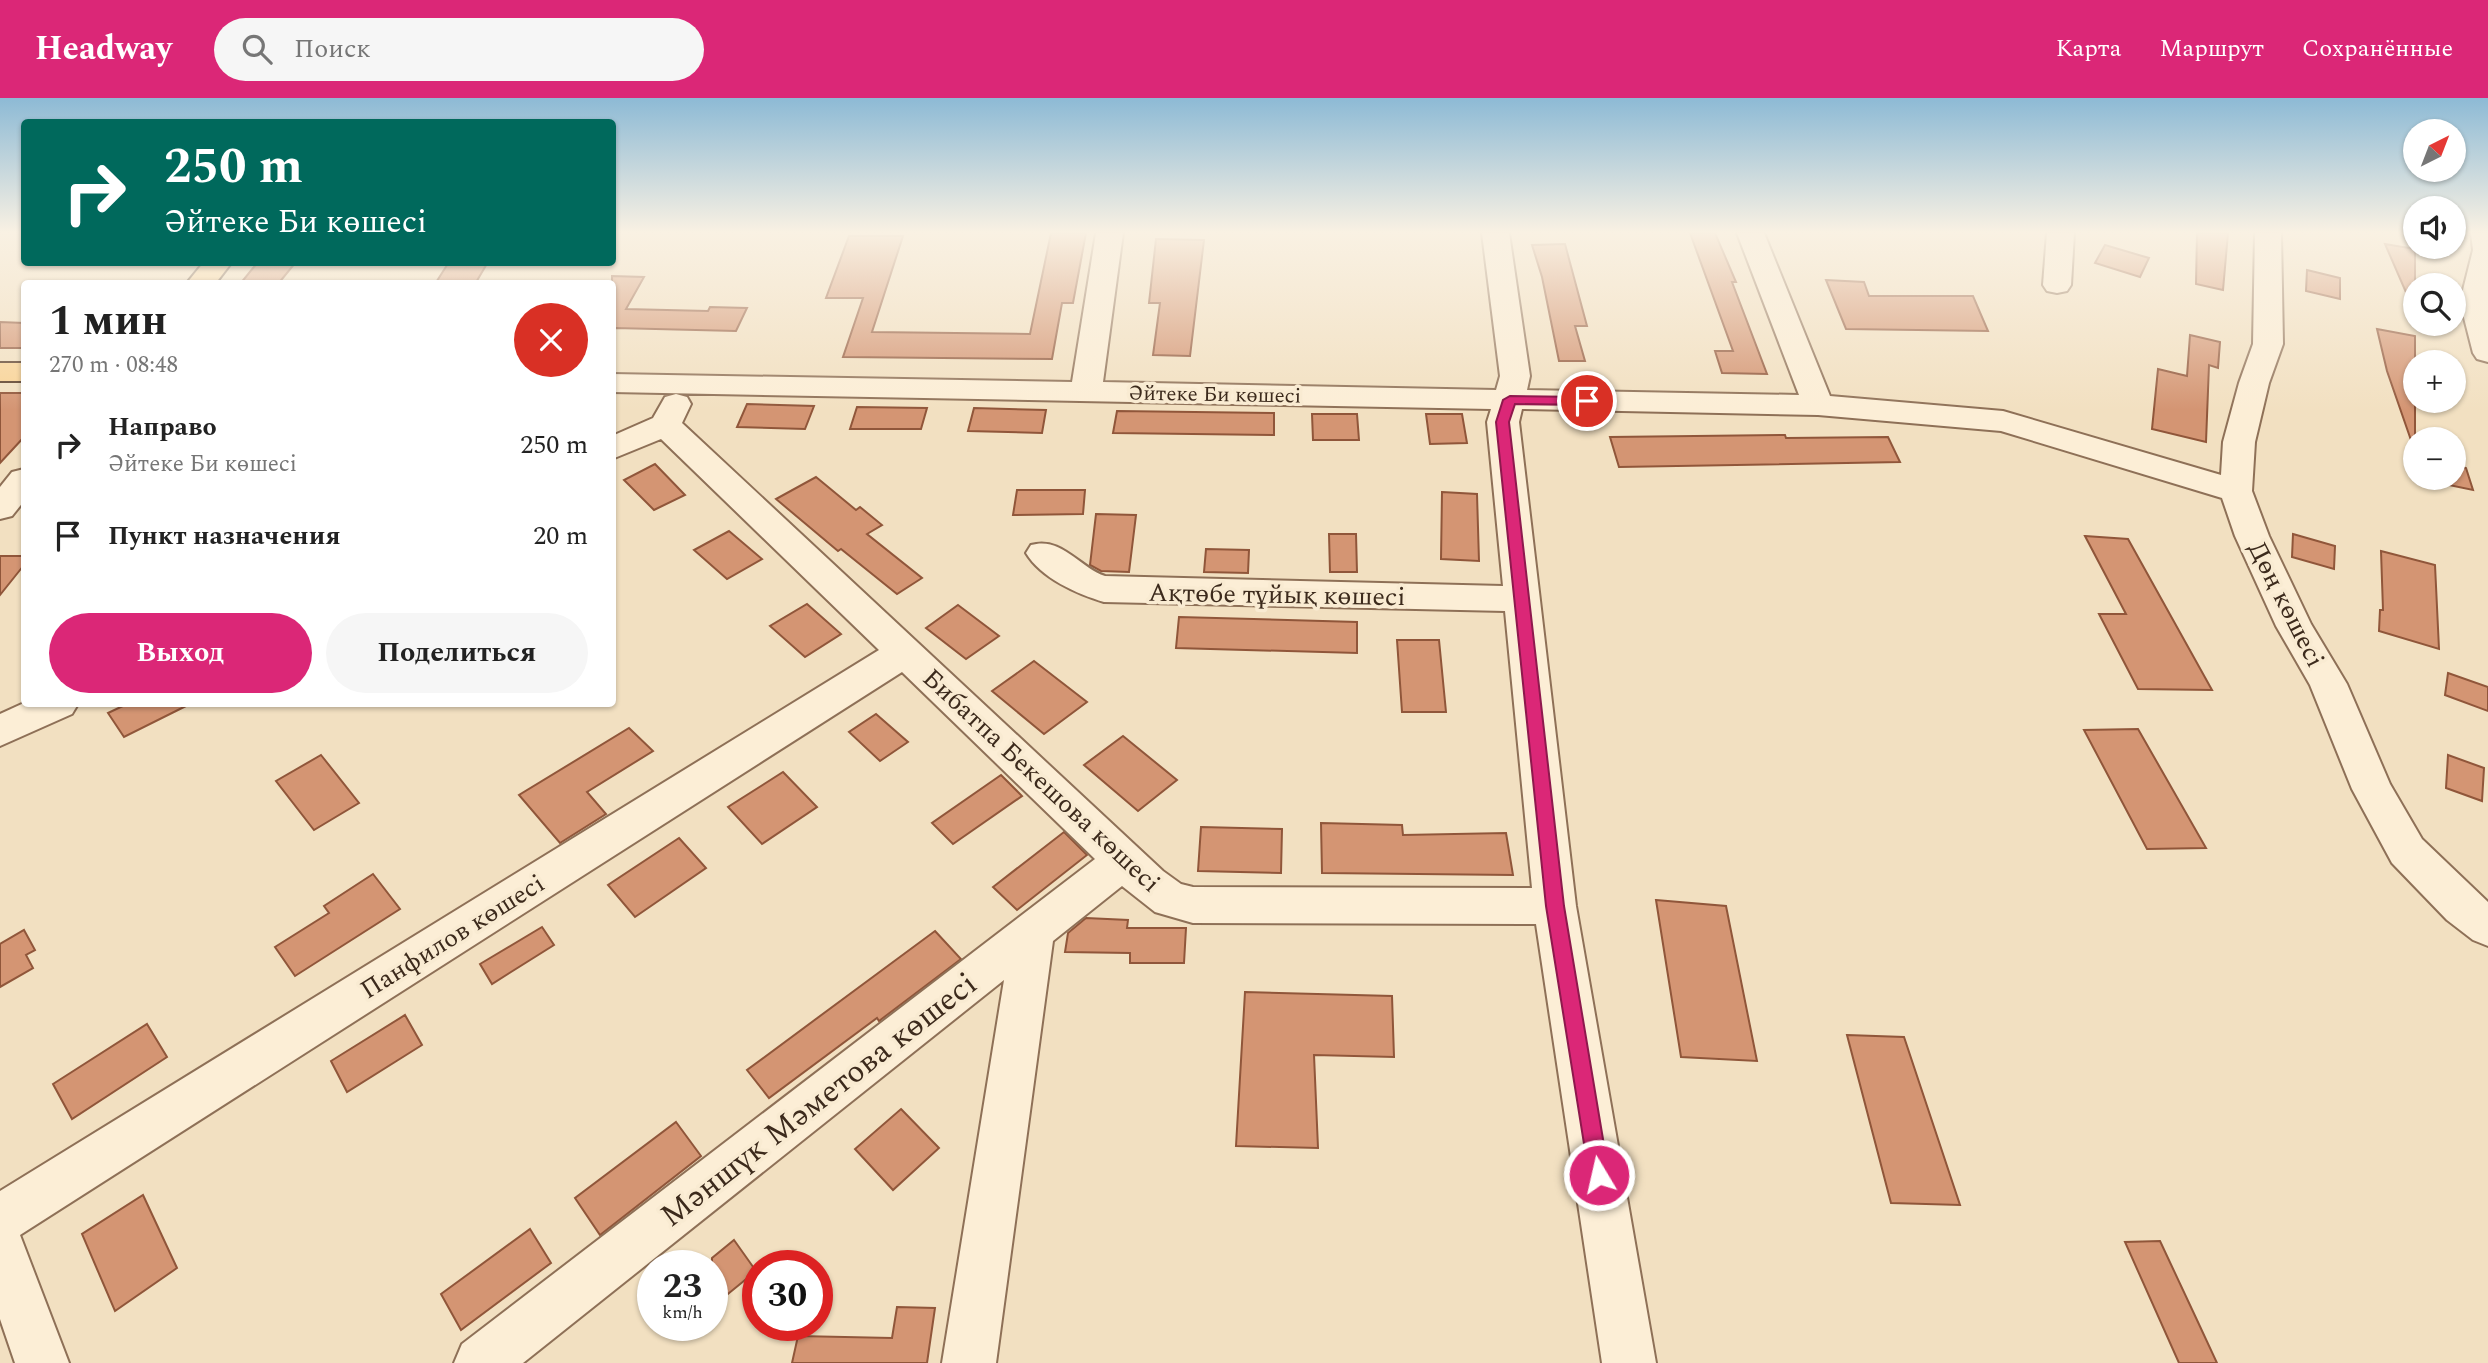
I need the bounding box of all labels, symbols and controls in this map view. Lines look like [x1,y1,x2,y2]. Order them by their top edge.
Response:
search box [214,18,704,81]
text: Headway [35,24,172,74]
text: Поиск [294,29,371,69]
icon: search [238,30,276,68]
text: Карта [2056,31,2121,67]
text: Маршрут [2159,31,2264,67]
text: Сохранённые [2302,31,2453,67]
north arrow [2403,119,2466,182]
map controls [2403,119,2466,490]
text: 250 m [164,130,303,205]
icon: right [49,147,140,238]
button: sound [2403,196,2466,259]
text: Әйтеке Би көшесі [164,198,427,247]
button: search [2403,273,2466,336]
text: 1 мин [49,290,167,353]
button: close [514,303,588,377]
text: 270 m · 08:48 [49,348,178,383]
button: + [2403,350,2466,413]
pin [1557,371,1617,431]
street label: Әйтеке Би көшесі [1128,377,1302,413]
icon: arrive [1568,382,1606,420]
text: Направо [108,407,217,447]
text: 250 m [520,425,588,465]
icon: right [49,426,87,464]
button: − [2403,427,2466,490]
text: Әйтеке Би көшесі [108,447,297,482]
text: Пункт назначения [108,516,341,556]
text: 20 m [533,516,588,556]
icon: arrive [49,517,87,555]
street label: Дөң көшесі [2237,534,2335,675]
street label: Ақтөбе тұйық көшесі [1148,573,1406,617]
button: Выход [49,613,312,693]
button: Поделиться [326,613,588,693]
street label: Бибатпа Бекешова көшесі [913,659,1170,902]
street label: Панфилов көшесі [352,864,553,1010]
street label: Мәншүк Мәметова көшесі [650,961,988,1240]
position arrow [1562,1138,1636,1212]
speed limit sign: 30 [742,1250,833,1341]
text: 23 [663,1260,702,1313]
text: km/h [662,1299,703,1326]

